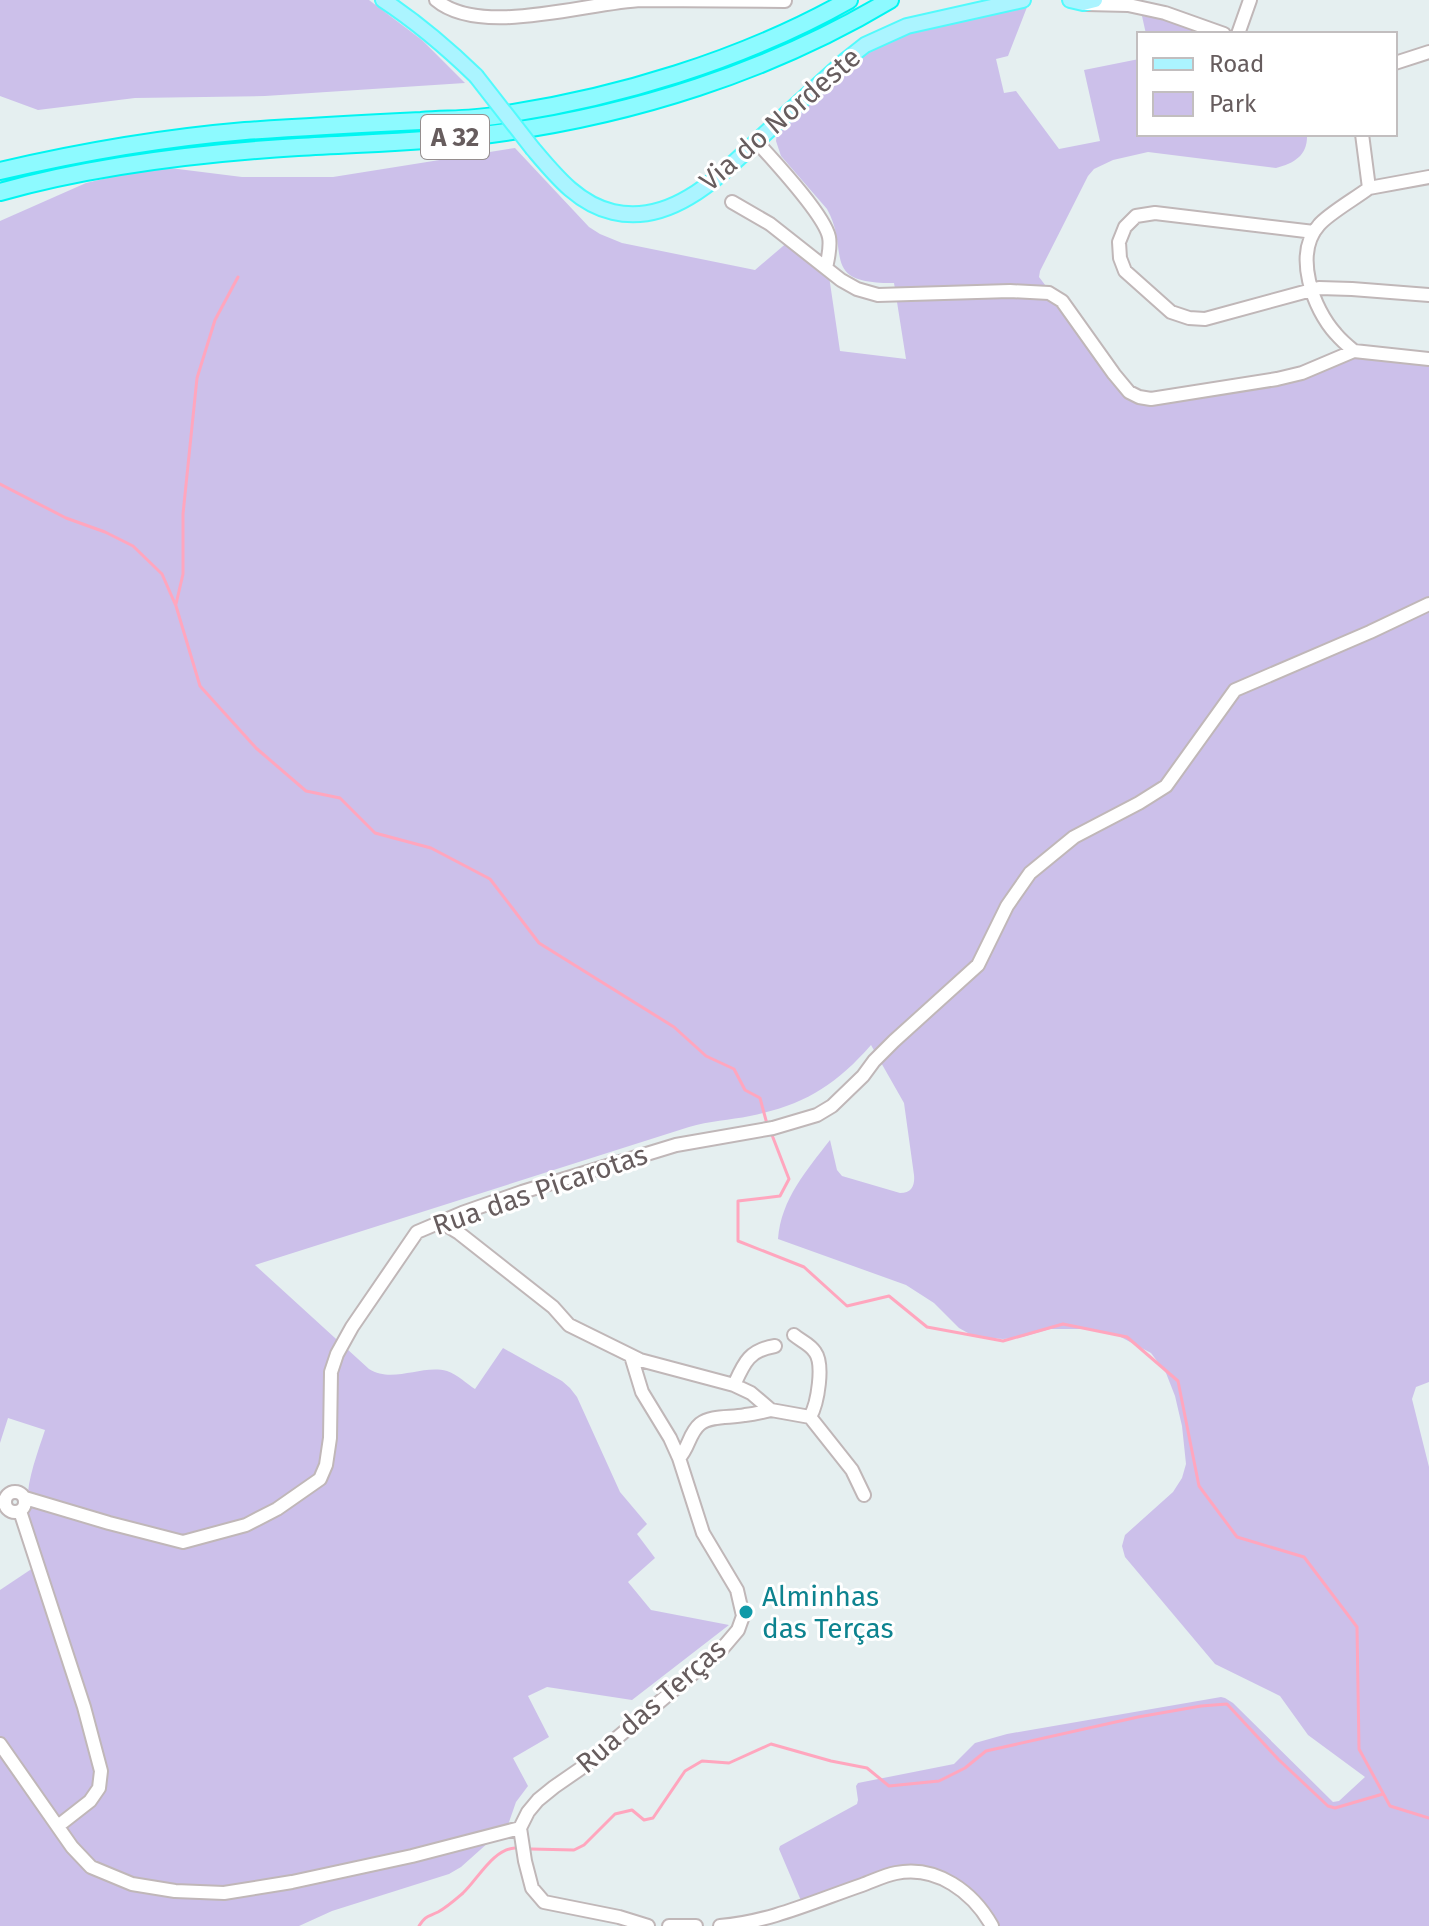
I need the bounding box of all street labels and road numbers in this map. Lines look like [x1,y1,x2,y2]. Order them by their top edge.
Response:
street label: Via do Nordeste [693,40,867,198]
road number: A 32 [421,115,489,159]
street label: Rua das Picarotas [428,1138,652,1242]
street label: Rua das Terças [569,1632,733,1780]

